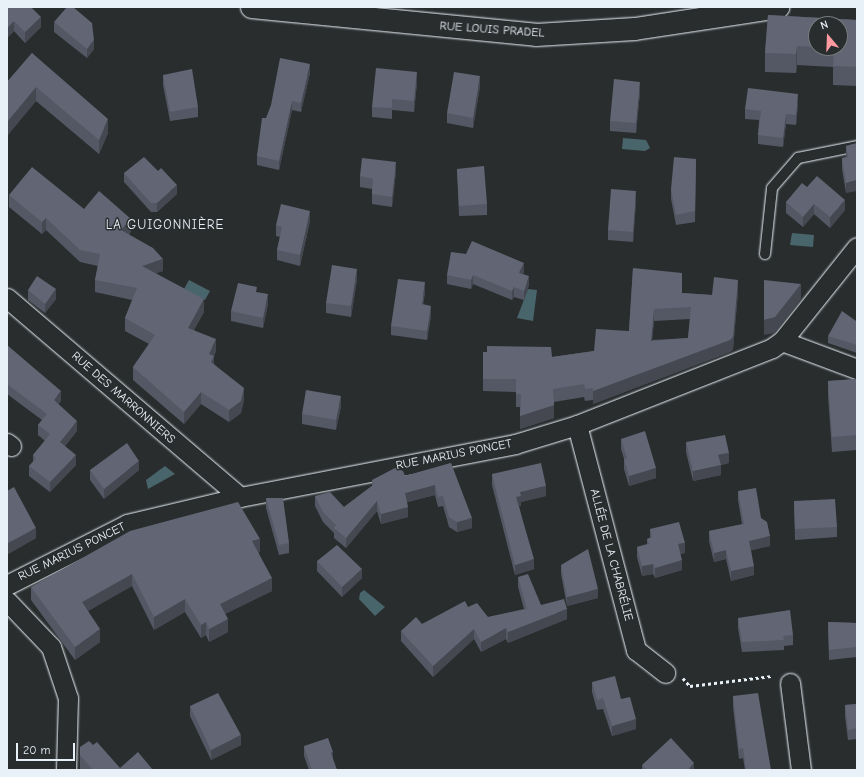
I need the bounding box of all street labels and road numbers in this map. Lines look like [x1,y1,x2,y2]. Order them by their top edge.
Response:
street label: RUE LOUIS PRADEL [439,19,545,41]
street label: RUE DES MARRONNIERS [68,349,178,447]
street label: RUE MARIUS PONCET [395,437,513,473]
street label: ALLÉE DE LA CHABRÉLIE [586,487,636,623]
street label: RUE MARIUS PONCET [16,520,128,584]

